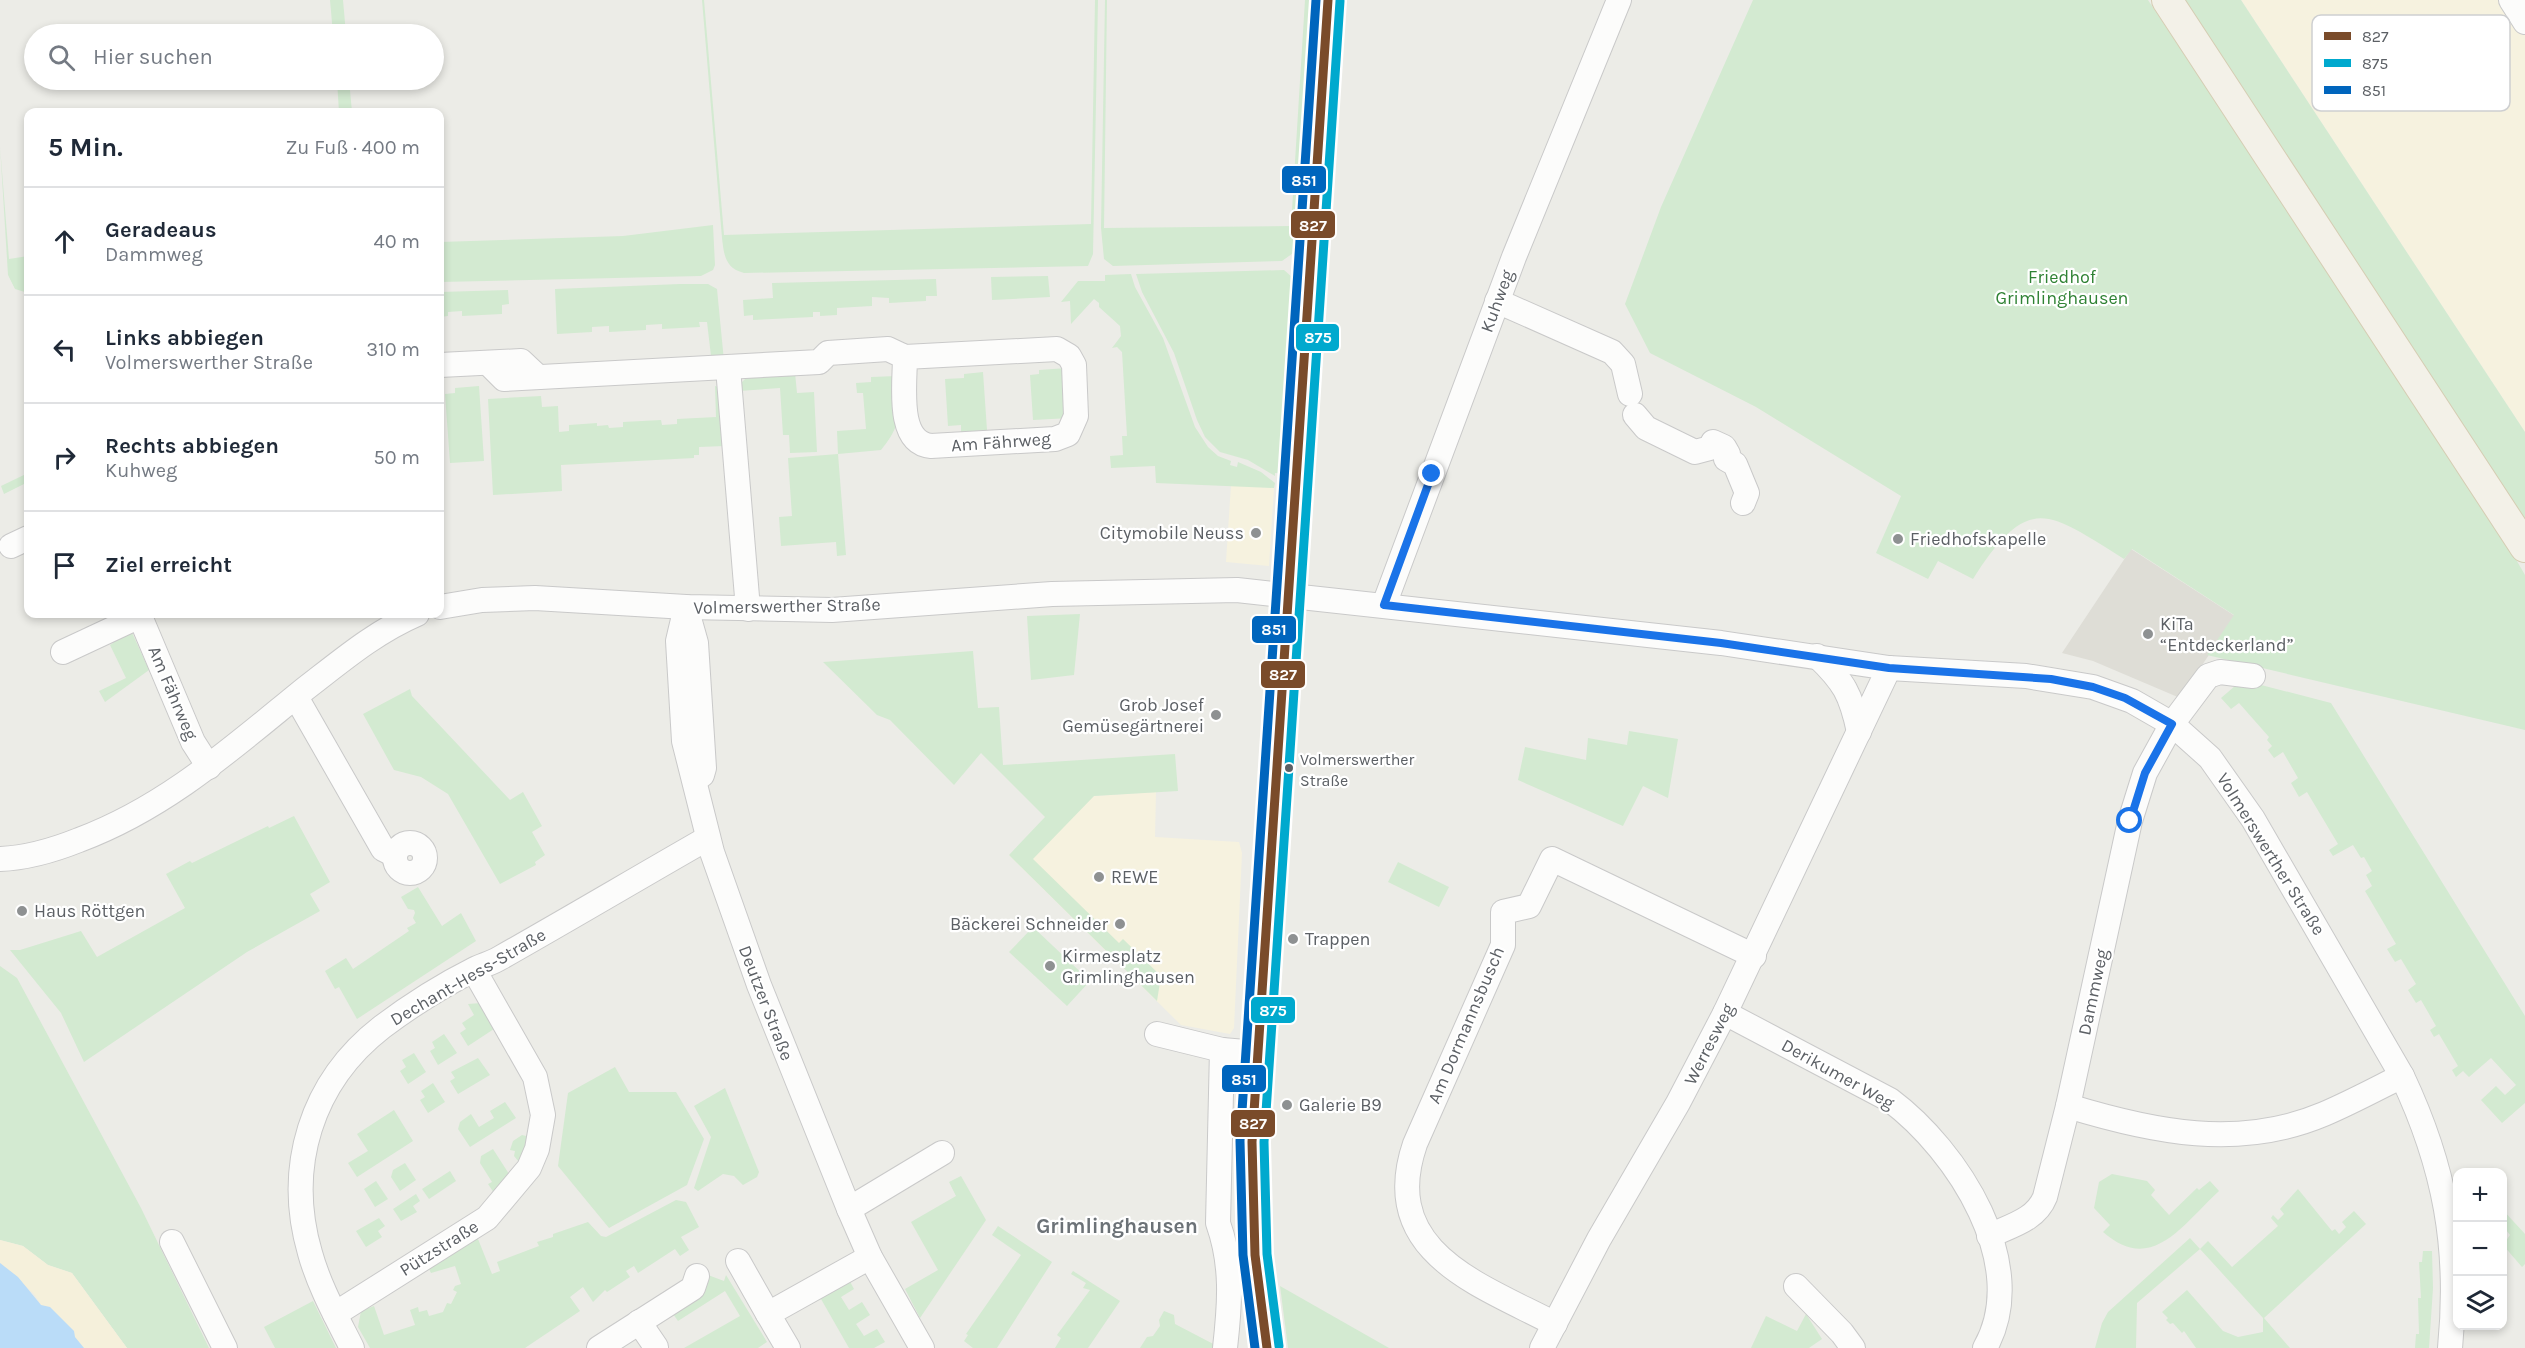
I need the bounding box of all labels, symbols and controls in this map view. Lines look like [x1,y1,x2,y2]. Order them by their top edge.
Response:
legend [2312,15,2510,111]
search box [24,24,444,90]
text: 827 [2362,27,2389,46]
icon: search [45,41,78,74]
text: Hier suchen [93,44,213,70]
text: 875 [2362,54,2388,73]
text: 851 [2362,81,2386,100]
text: 5 Min. [48,132,123,163]
text: Zu Fuß · 400 m [285,136,420,159]
line badge: 851 [1281,165,1327,194]
text: 851 [1291,171,1317,190]
line badge: 827 [1290,210,1336,239]
text: 827 [1299,216,1327,235]
text: Geradeaus [105,217,217,243]
icon: ahead [48,225,81,258]
text: 40 m [374,230,420,253]
text: Dammweg [105,243,203,266]
park label: Friedhof Grimlinghausen [1996,266,2128,309]
street label: Kuhweg [1476,267,1518,335]
line badge: 875 [1295,323,1340,352]
text: Links abbiegen [105,325,264,351]
text: 875 [1304,328,1332,347]
icon: left [48,333,81,366]
text: 310 m [366,338,420,361]
text: Volmerswerther Straße [105,351,313,374]
street label: Am Fährweg [950,428,1052,456]
text: Rechts abbiegen [105,433,279,459]
icon: right [48,441,81,474]
text: 50 m [373,446,420,469]
text: Kuhweg [105,459,177,482]
route end [1418,460,1444,486]
place label: Citymobile Neuss [1100,522,1244,544]
marker: Citymobile Neuss [1249,526,1263,540]
place label: Friedhofskapelle [1910,528,2046,550]
marker: Friedhofskapelle [1891,532,1905,546]
icon: arrive [48,549,81,582]
text: Ziel erreicht [105,552,232,578]
street label: Volmerswerther Straße [693,593,881,619]
place label: KiTa “Entdeckerland” [2160,613,2294,656]
line badge: 851 [1251,615,1297,644]
text: 851 [1261,620,1287,639]
marker: KiTa “Entdeckerland” [2141,627,2155,641]
street label: Am Fährweg [143,643,203,743]
line badge: 827 [1260,660,1306,689]
text: 827 [1269,665,1297,684]
place label: Grob Josef Gemüsegärtnerei [1062,694,1205,737]
marker: Grob Josef Gemüsegärtnerei [1209,708,1223,722]
place label: Volmerswerther Straße [1300,750,1415,790]
marker: Volmerswerther Straße [1283,762,1295,774]
street label: Volmerswerther Straße [2212,769,2330,939]
route start [2116,807,2142,833]
place label: REWE [1111,866,1158,888]
marker: REWE [1092,870,1106,884]
place label: Haus Röttgen [34,900,145,922]
marker: Haus Röttgen [15,904,29,918]
place label: Bäckerei Schneider [950,913,1108,935]
marker: Bäckerei Schneider [1113,917,1127,931]
street label: Dechant-Hess-Straße [386,924,550,1030]
place label: Trappen [1305,928,1370,950]
marker: Trappen [1286,932,1300,946]
street label: Deutzer Straße [734,942,798,1064]
street label: Am Dormannsbusch [1423,943,1509,1107]
place label: Kirmesplatz Grimlinghausen [1062,945,1195,988]
street label: Dammweg [2073,947,2113,1037]
marker: Kirmesplatz Grimlinghausen [1043,959,1057,973]
line badge: 875 [1250,996,1296,1024]
street label: Werresweg [1679,999,1739,1089]
text: 875 [1259,1001,1287,1020]
street label: Derikumer Weg [1778,1034,1898,1114]
line badge: 851 [1221,1064,1267,1093]
text: 851 [1231,1070,1257,1089]
place label: Galerie B9 [1299,1094,1382,1116]
marker: Galerie B9 [1280,1098,1294,1112]
line badge: 827 [1230,1109,1276,1138]
text: 827 [1239,1114,1267,1133]
map controls [2453,1168,2507,1330]
button: + [2453,1168,2507,1222]
district label: Grimlinghausen [1036,1214,1198,1238]
street label: Pützstraße [395,1215,483,1281]
button: − [2453,1222,2507,1276]
button: layers [2453,1276,2507,1330]

